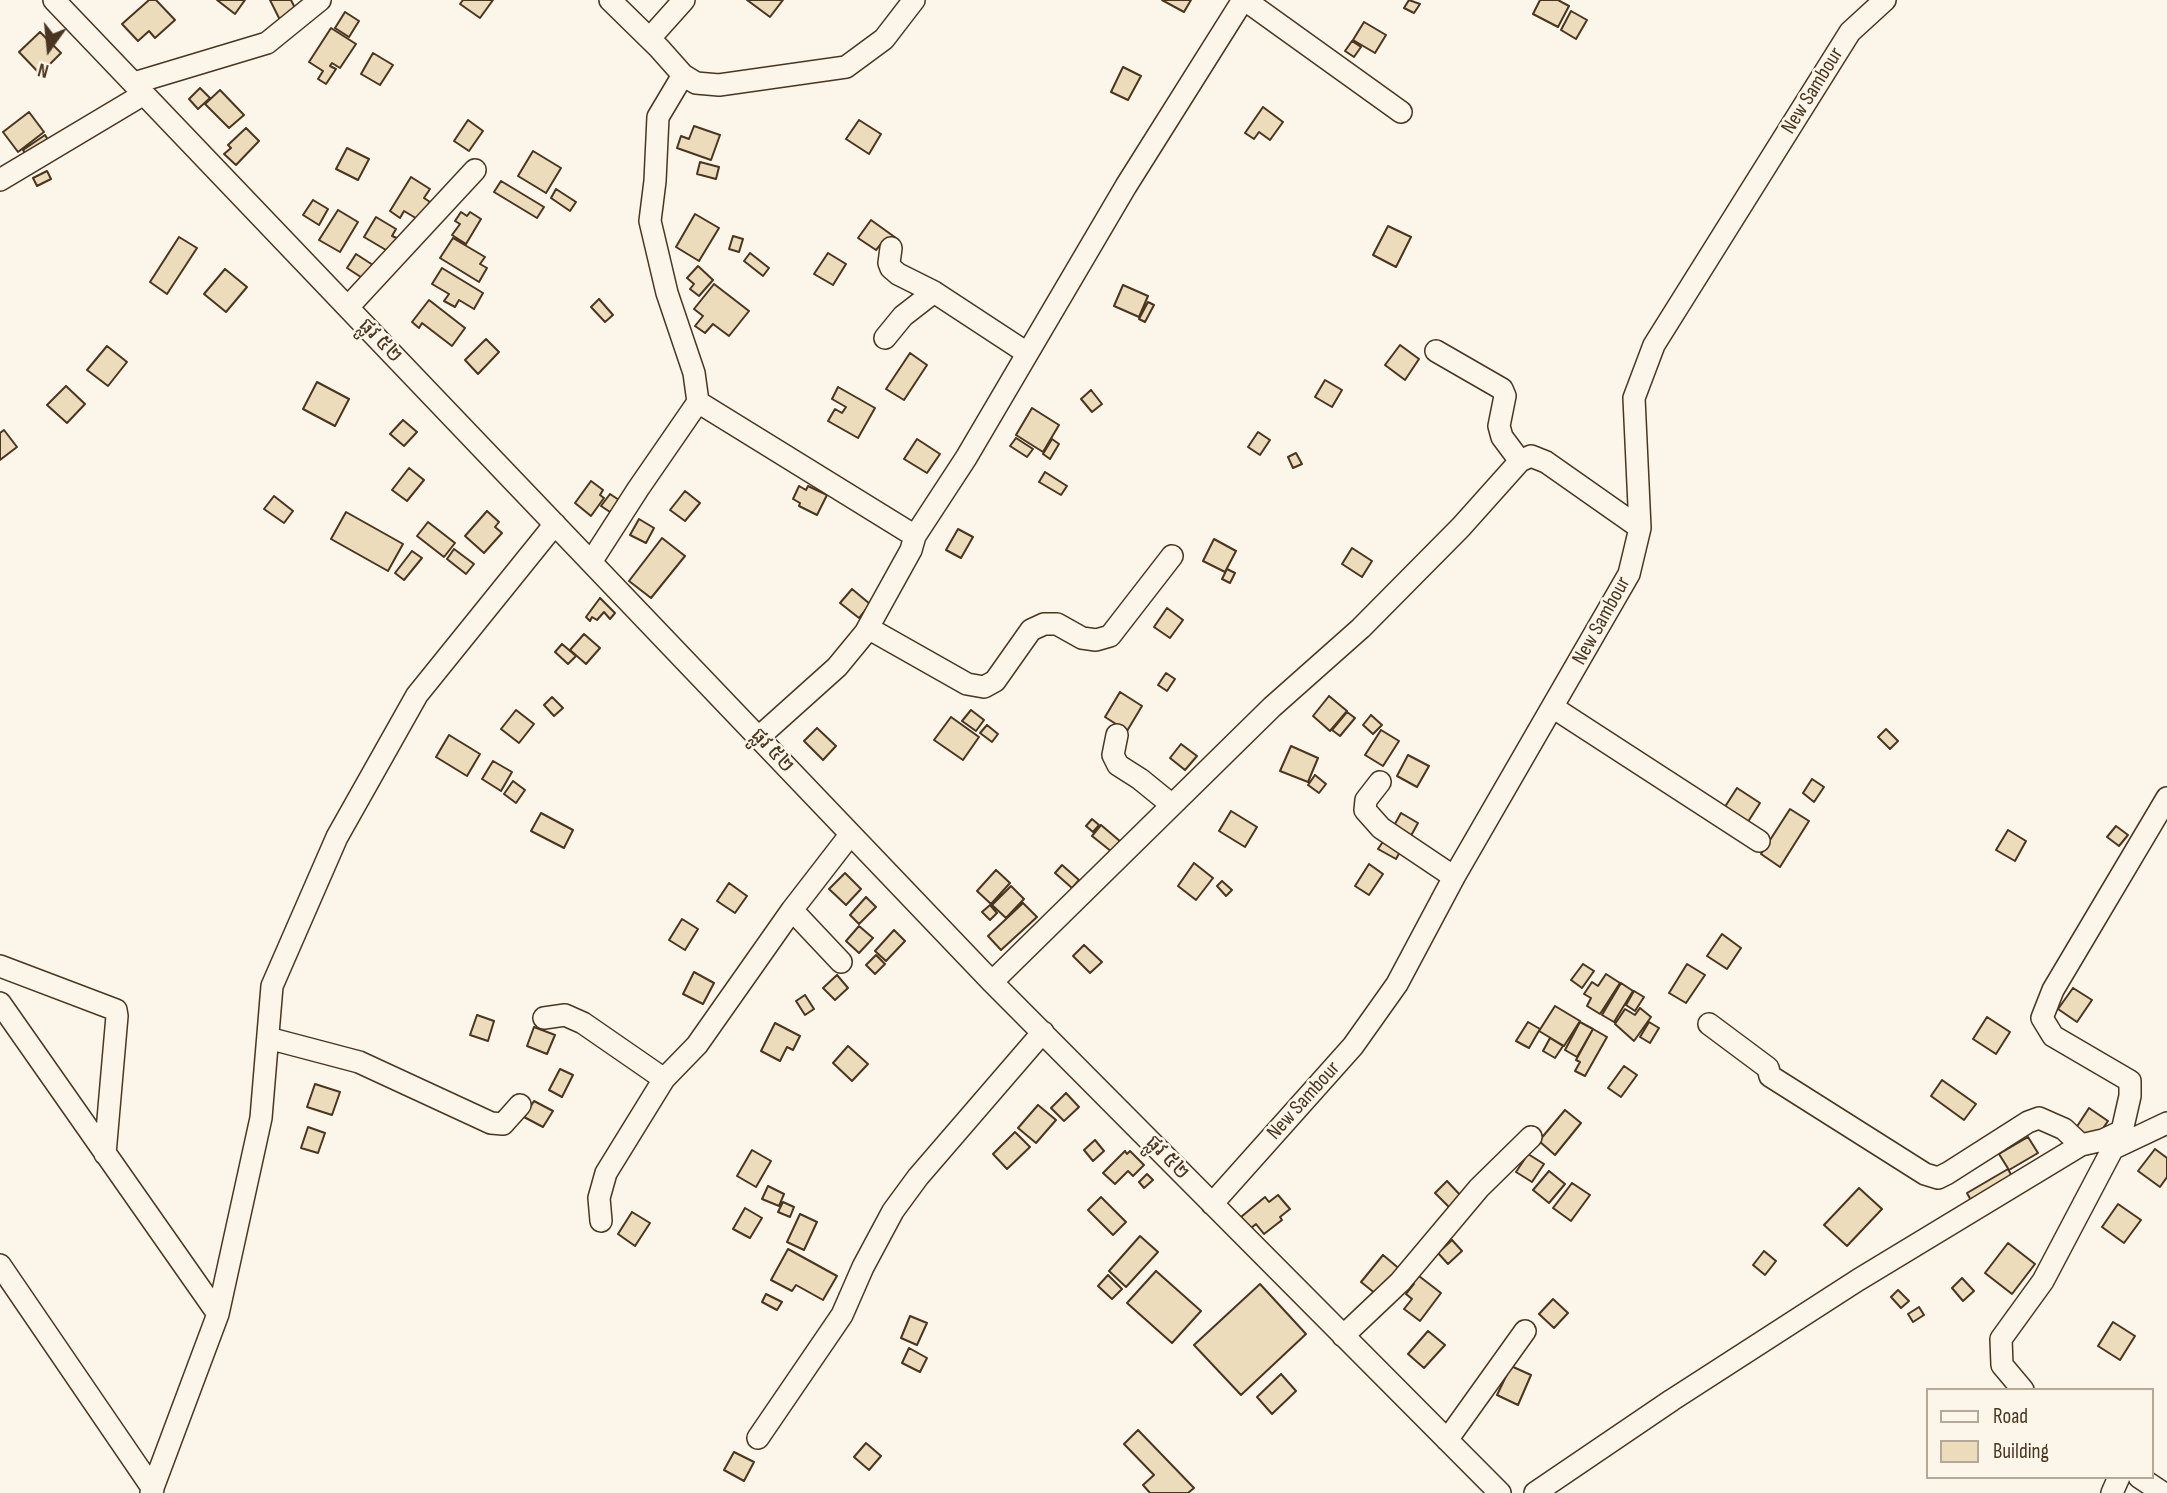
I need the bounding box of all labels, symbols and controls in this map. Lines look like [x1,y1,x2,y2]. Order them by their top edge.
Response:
north arrow [14,14,84,84]
street label: New Sambour [1777,43,1849,139]
text: N [36,57,51,82]
street label: ផ្លូវ ៥២ [353,313,407,369]
street label: New Sambour [1567,572,1637,670]
street label: ផ្លូវ ៥២ [745,723,799,779]
street label: New Sambour [1262,1057,1346,1145]
street label: ផ្លូវ ៥២ [1140,1130,1194,1186]
legend [1926,1388,2153,1479]
text: Road [1993,1404,2028,1429]
text: Building [1993,1439,2049,1464]

